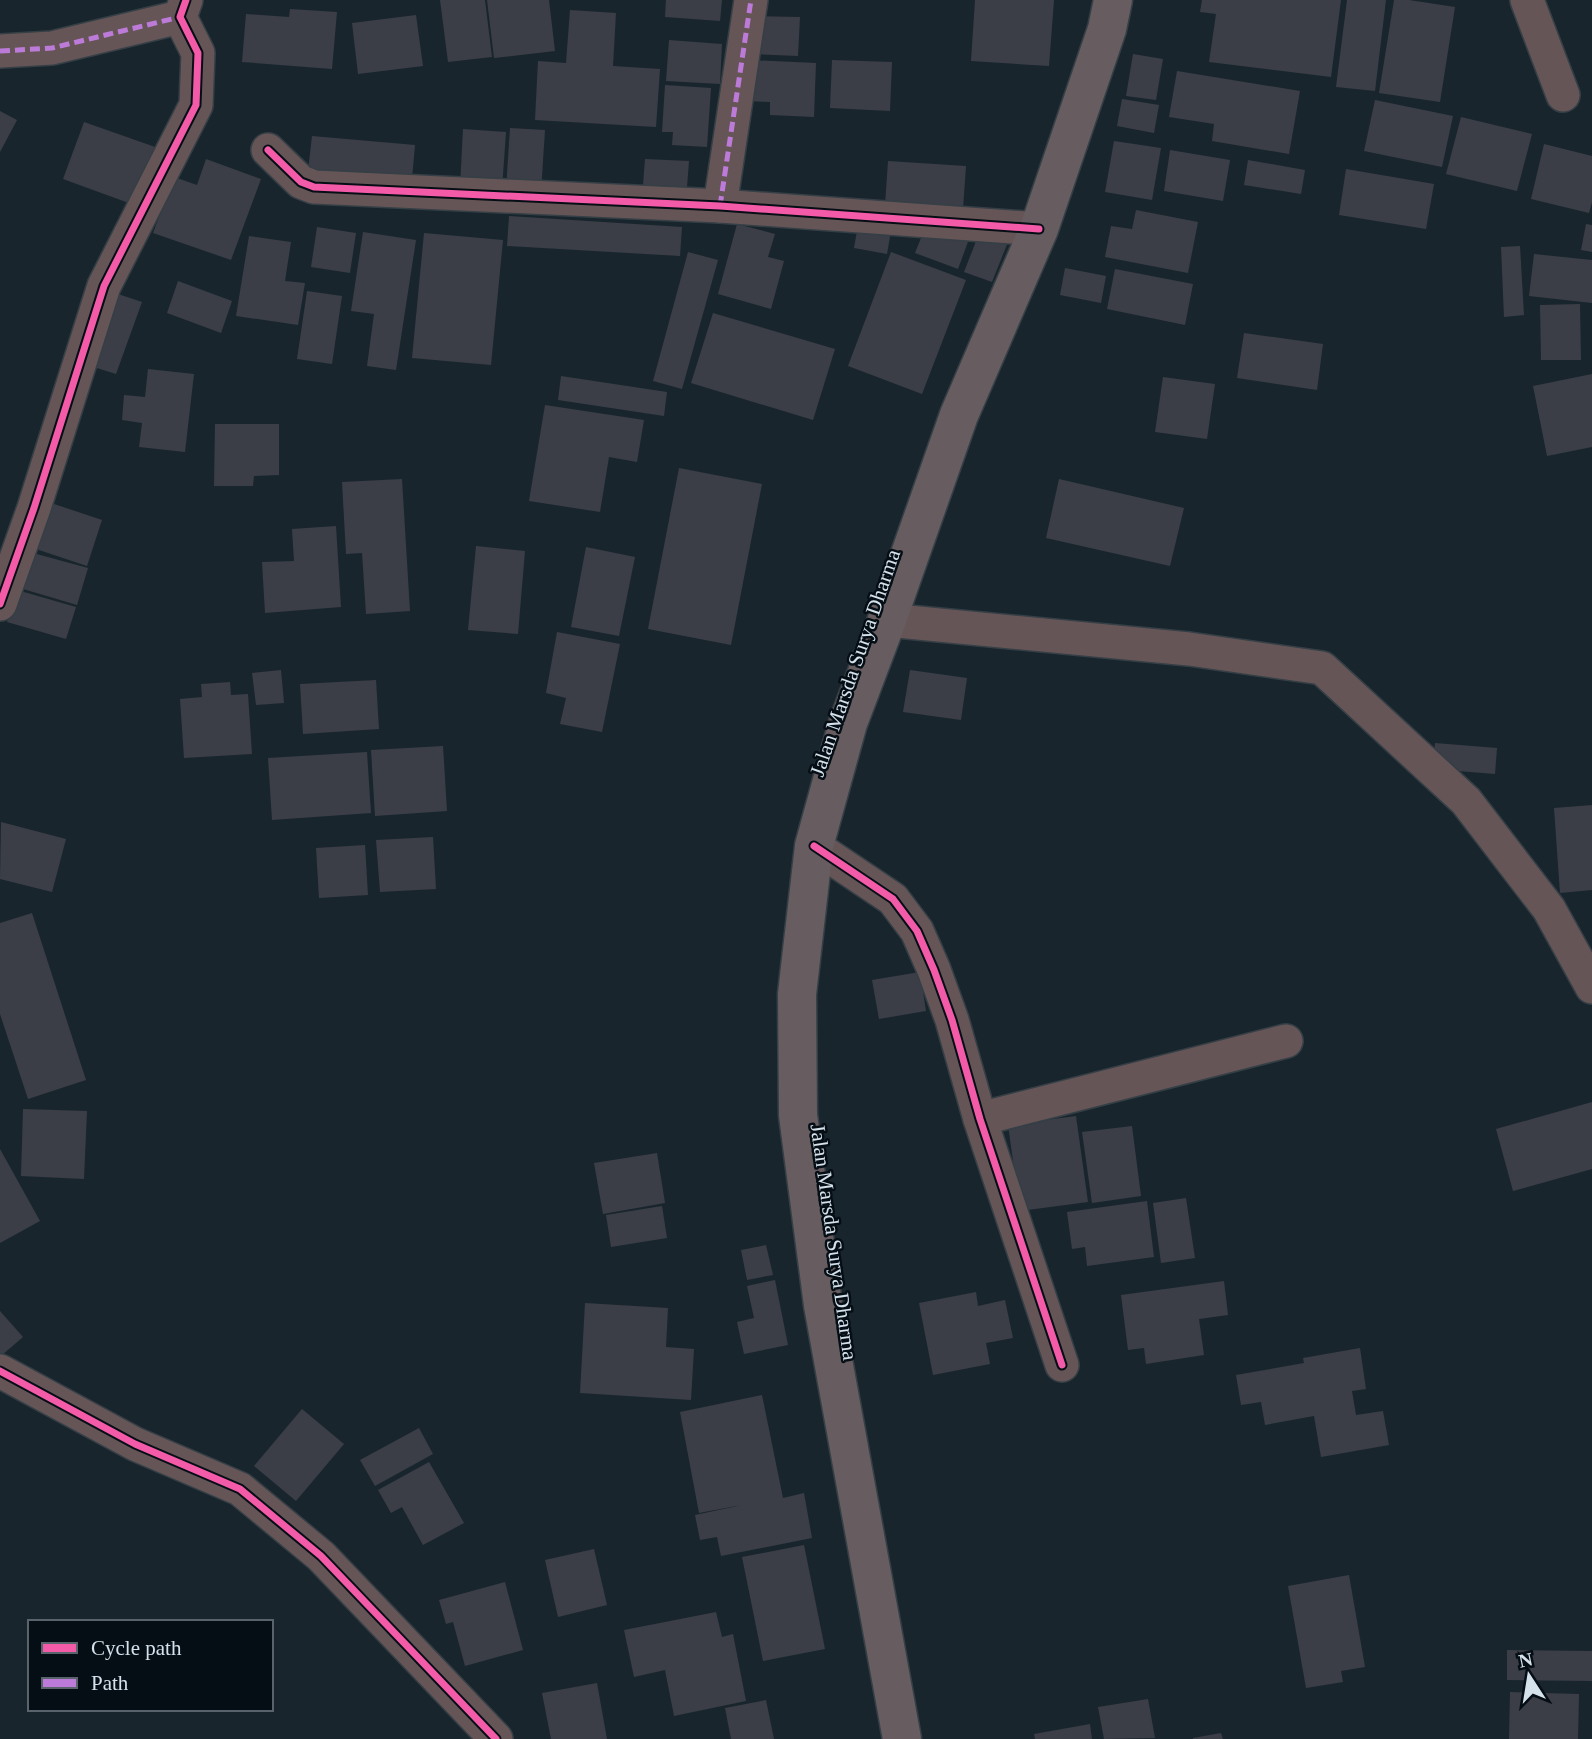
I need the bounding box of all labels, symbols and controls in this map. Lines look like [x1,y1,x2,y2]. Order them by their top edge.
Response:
street label: Jalan Marsda Surya Dharma [805,546,905,780]
street label: Jalan Marsda Surya Dharma [806,1122,863,1362]
legend [28,1620,273,1711]
text: Cycle path [91,1636,182,1660]
north arrow [1494,1641,1564,1711]
text: N [1517,1648,1535,1672]
text: Path [91,1671,129,1695]

